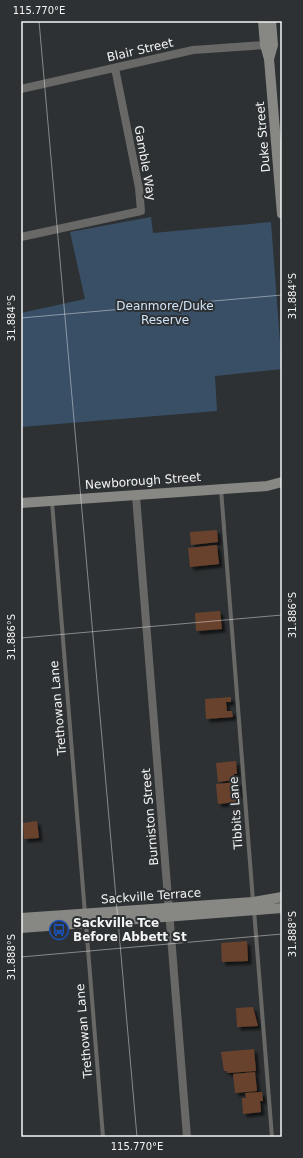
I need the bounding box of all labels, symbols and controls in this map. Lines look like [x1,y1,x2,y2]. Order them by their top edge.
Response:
text: 115.770°E [13,5,65,16]
street label: Blair Street [106,36,175,64]
street label: Duke Street [253,101,273,173]
street label: Gamble Way [132,124,158,202]
text: 31.884°S [287,273,298,319]
text: 31.884°S [6,295,17,341]
park label: Deanmore/Duke Reserve [116,299,214,327]
street label: Newborough Street [85,470,202,492]
text: 31.886°S [287,592,298,638]
text: 31.886°S [6,614,17,660]
street label: Trethowan Lane [47,660,69,757]
street label: Burniston Street [139,767,161,866]
street label: Tibbits Lane [226,776,246,851]
street label: Sackville Terrace [100,886,202,906]
text: 31.888°S [287,911,298,957]
place label: Sackville Tce Before Abbett St [73,916,187,944]
bus stop icon: Sackville Tce Before Abbett St [48,919,70,941]
text: 31.888°S [6,934,17,980]
street label: Trethowan Lane [73,983,95,1080]
text: 115.770°E [111,1141,163,1152]

